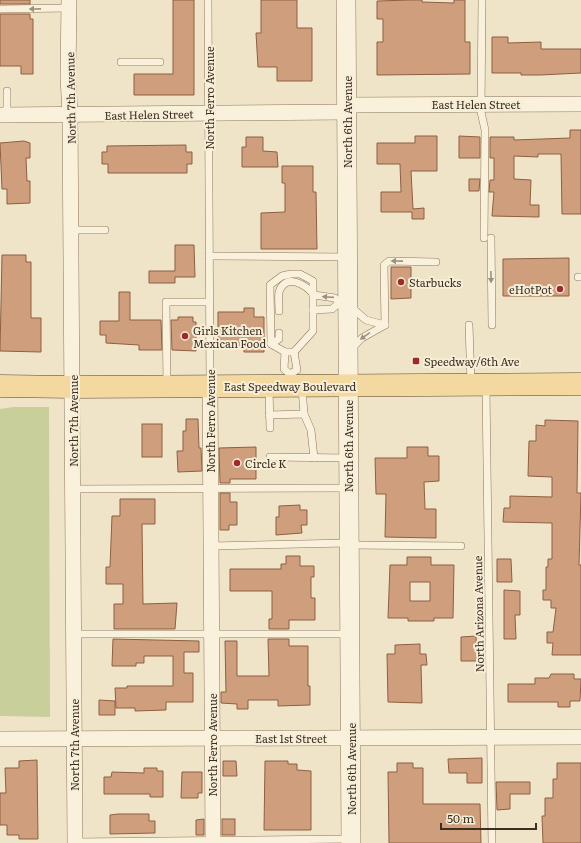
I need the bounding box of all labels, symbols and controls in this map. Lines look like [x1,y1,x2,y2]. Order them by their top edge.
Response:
one-way arrow [29,5,41,12]
street label: North Ferro Avenue [201,46,217,150]
street label: North 7th Avenue [61,51,79,144]
street label: North 6th Avenue [339,75,355,168]
street label: East Helen Street [431,96,521,112]
street label: East Helen Street [104,105,194,123]
one-way arrow [390,258,403,264]
one-way arrow [488,271,495,283]
place label: Starbucks [409,274,461,290]
marker: Starbucks [396,277,406,287]
place label: eHotPot [509,281,553,297]
marker: eHotPot [555,284,565,294]
one-way arrow [322,294,334,301]
place label: Girls Kitchen Mexican Food [193,322,266,351]
marker: Girls Kitchen Mexican Food [180,331,190,341]
one-way arrow [360,332,371,340]
place label: Speedway/6th Ave [424,353,520,369]
marker: Speedway/6th Ave [411,356,421,366]
street label: North Ferro Avenue [202,369,218,473]
street label: North 7th Avenue [65,375,81,467]
street label: East Speedway Boulevard [224,378,357,394]
street label: North 6th Avenue [340,399,356,492]
place label: Circle K [245,455,287,471]
marker: Circle K [232,458,242,468]
street label: North Arizona Avenue [469,555,487,672]
street label: North Ferro Avenue [204,693,220,797]
street label: North 7th Avenue [66,699,82,791]
street label: North 6th Avenue [343,722,359,815]
street label: East 1st Street [255,730,327,746]
scale bar [441,805,536,831]
text: 50 m [447,809,474,827]

